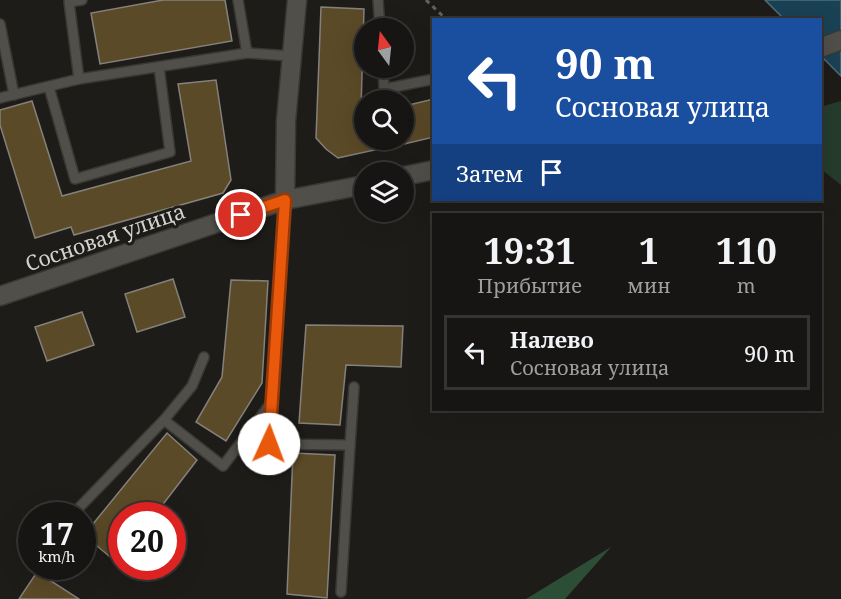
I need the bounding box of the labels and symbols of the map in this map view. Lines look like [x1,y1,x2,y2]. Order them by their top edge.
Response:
north arrow [354,18,414,78]
pin [215,189,266,240]
street label: Сосновая улица [21,197,189,277]
position arrow [237,412,301,476]
speed limit sign: 20 [108,502,186,580]

